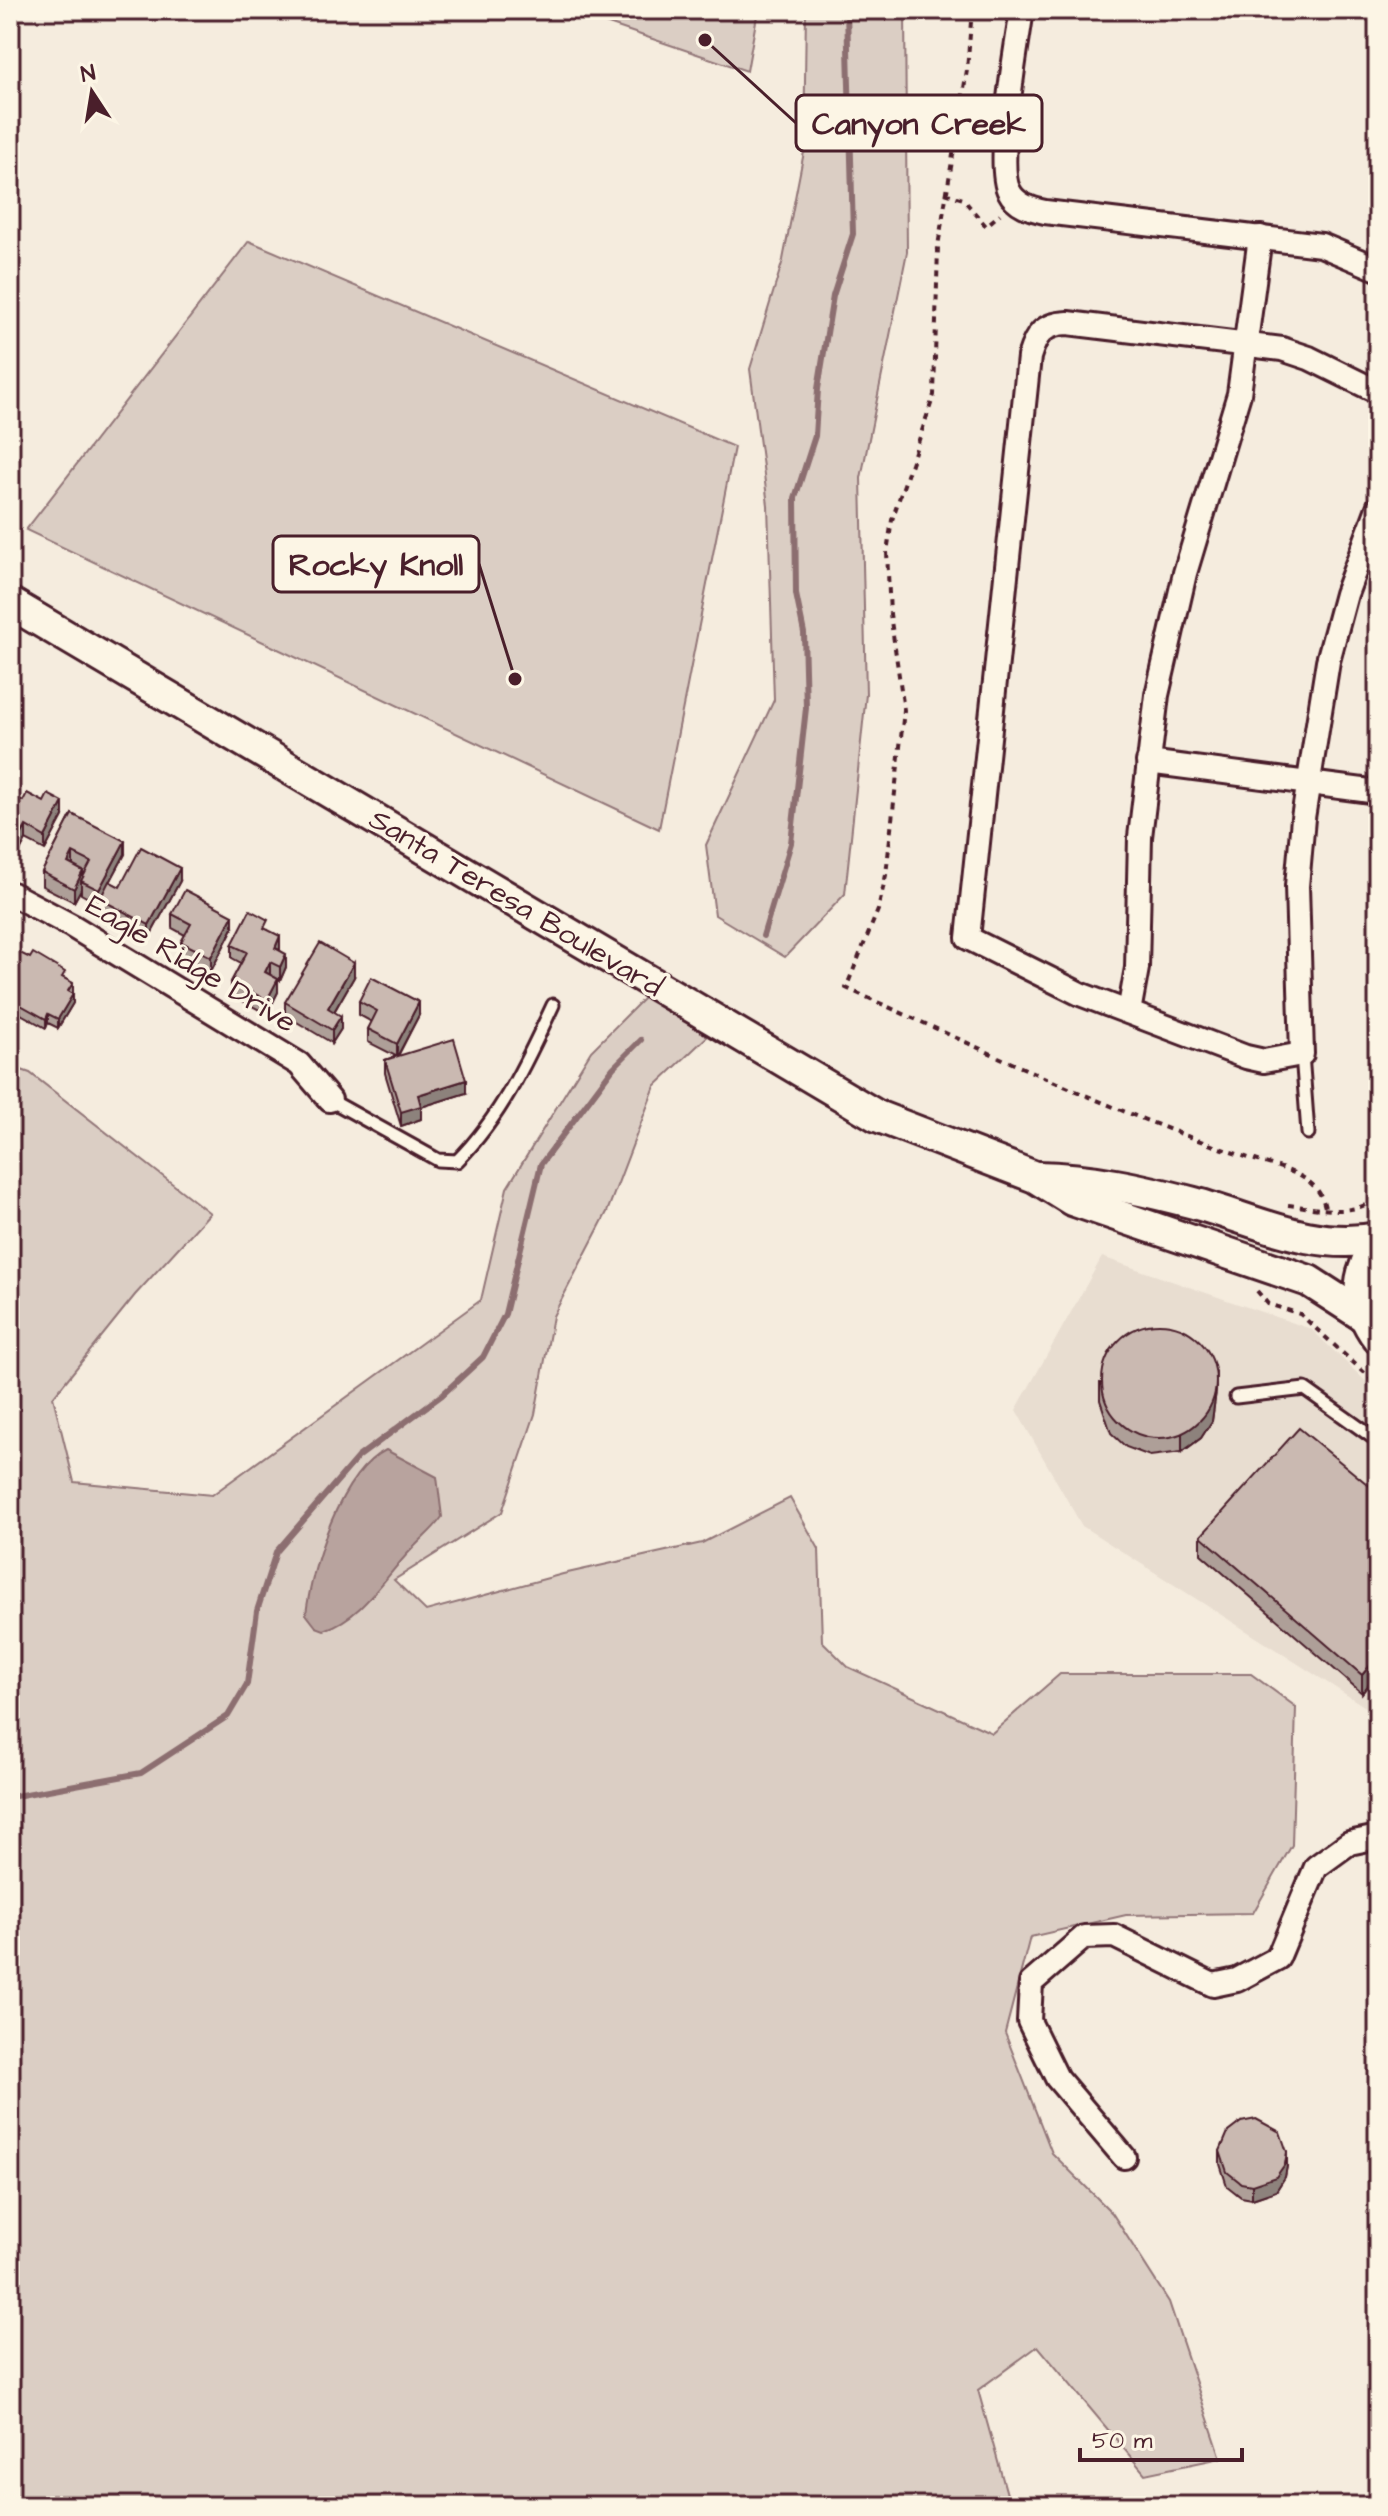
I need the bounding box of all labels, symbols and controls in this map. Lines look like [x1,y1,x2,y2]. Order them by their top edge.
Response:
north arrow [52,52,132,132]
text: N [78,57,98,90]
callout: Canyon Creek [796,95,1042,151]
text: Canyon Creek [812,102,1026,148]
callout: Rocky Knoll [273,536,479,592]
text: Rocky Knoll [289,543,463,589]
street label: Santa Teresa Boulevard [361,798,671,1008]
street label: Eagle Ridge Drive [77,885,304,1044]
scale bar [1080,2412,1242,2462]
text: 50 m [1092,2424,1153,2458]

